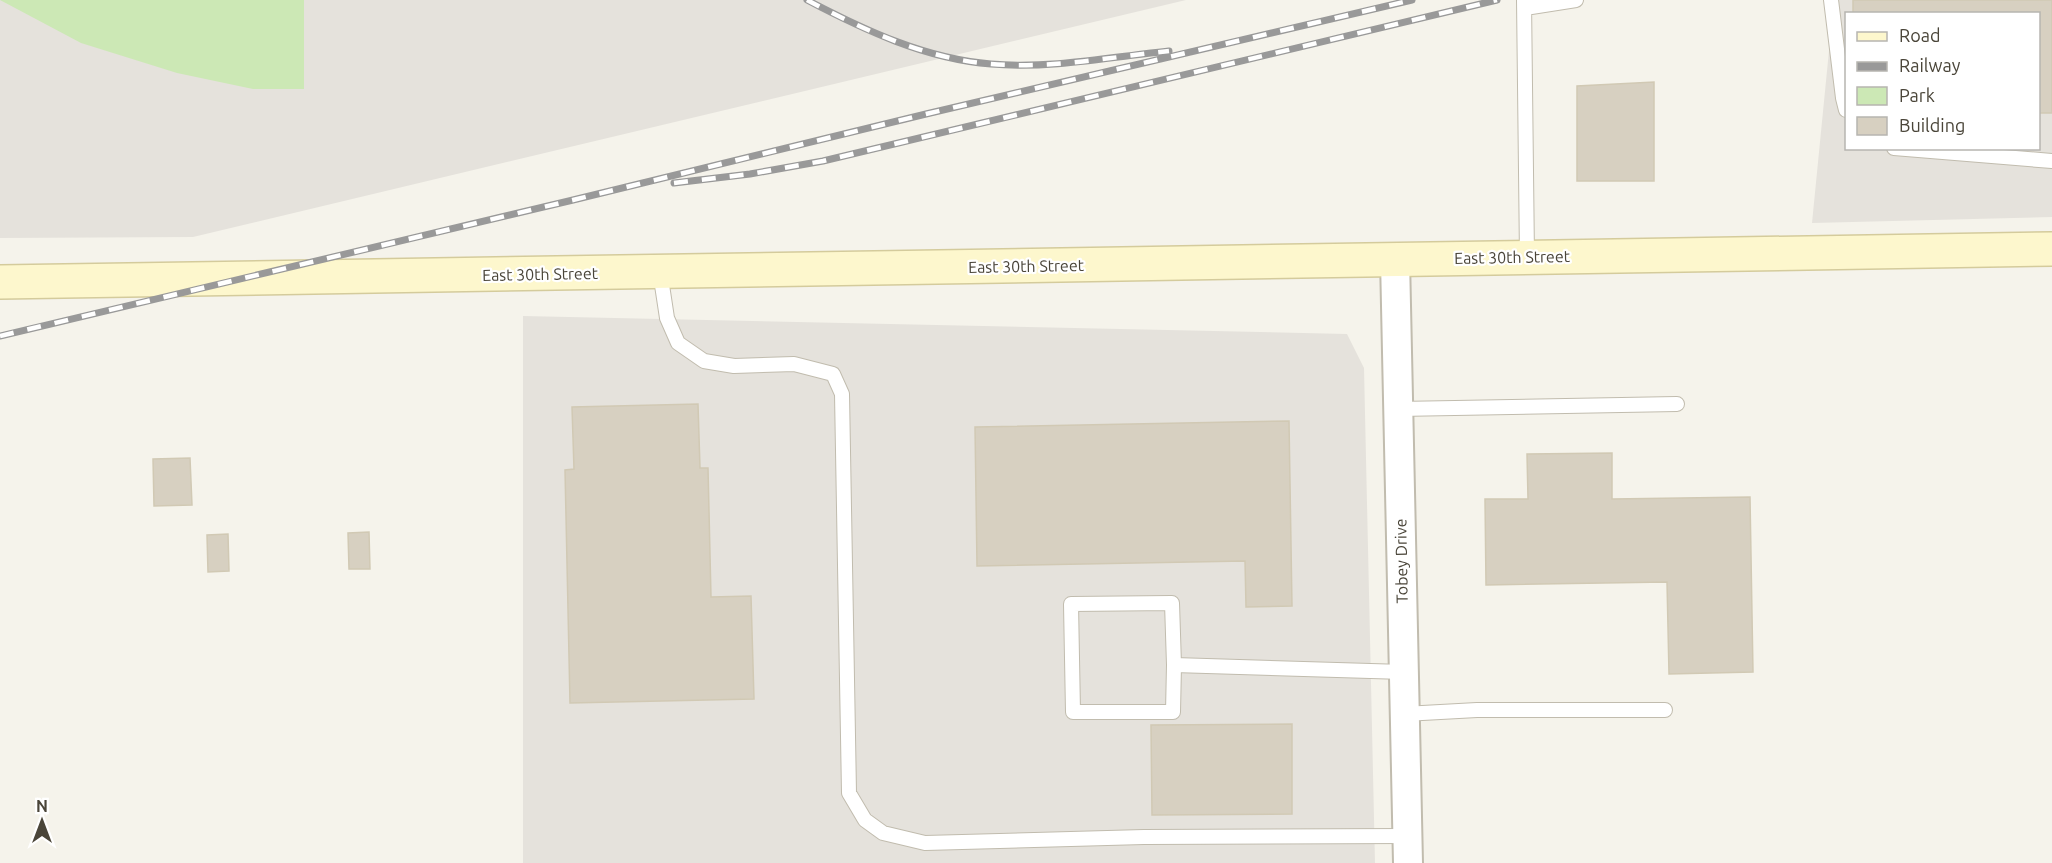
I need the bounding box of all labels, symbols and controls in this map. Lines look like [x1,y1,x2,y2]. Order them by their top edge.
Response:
legend [1845,12,2040,150]
text: Road [1899,25,1941,45]
text: Railway [1899,55,1961,75]
text: Park [1899,85,1935,105]
text: Building [1899,115,1965,135]
street label: East 30th Street [1454,247,1571,267]
street label: East 30th Street [968,256,1085,276]
street label: East 30th Street [482,264,599,284]
street label: Tobey Drive [1391,518,1411,604]
north arrow [12,791,72,851]
text: N [36,797,48,815]

